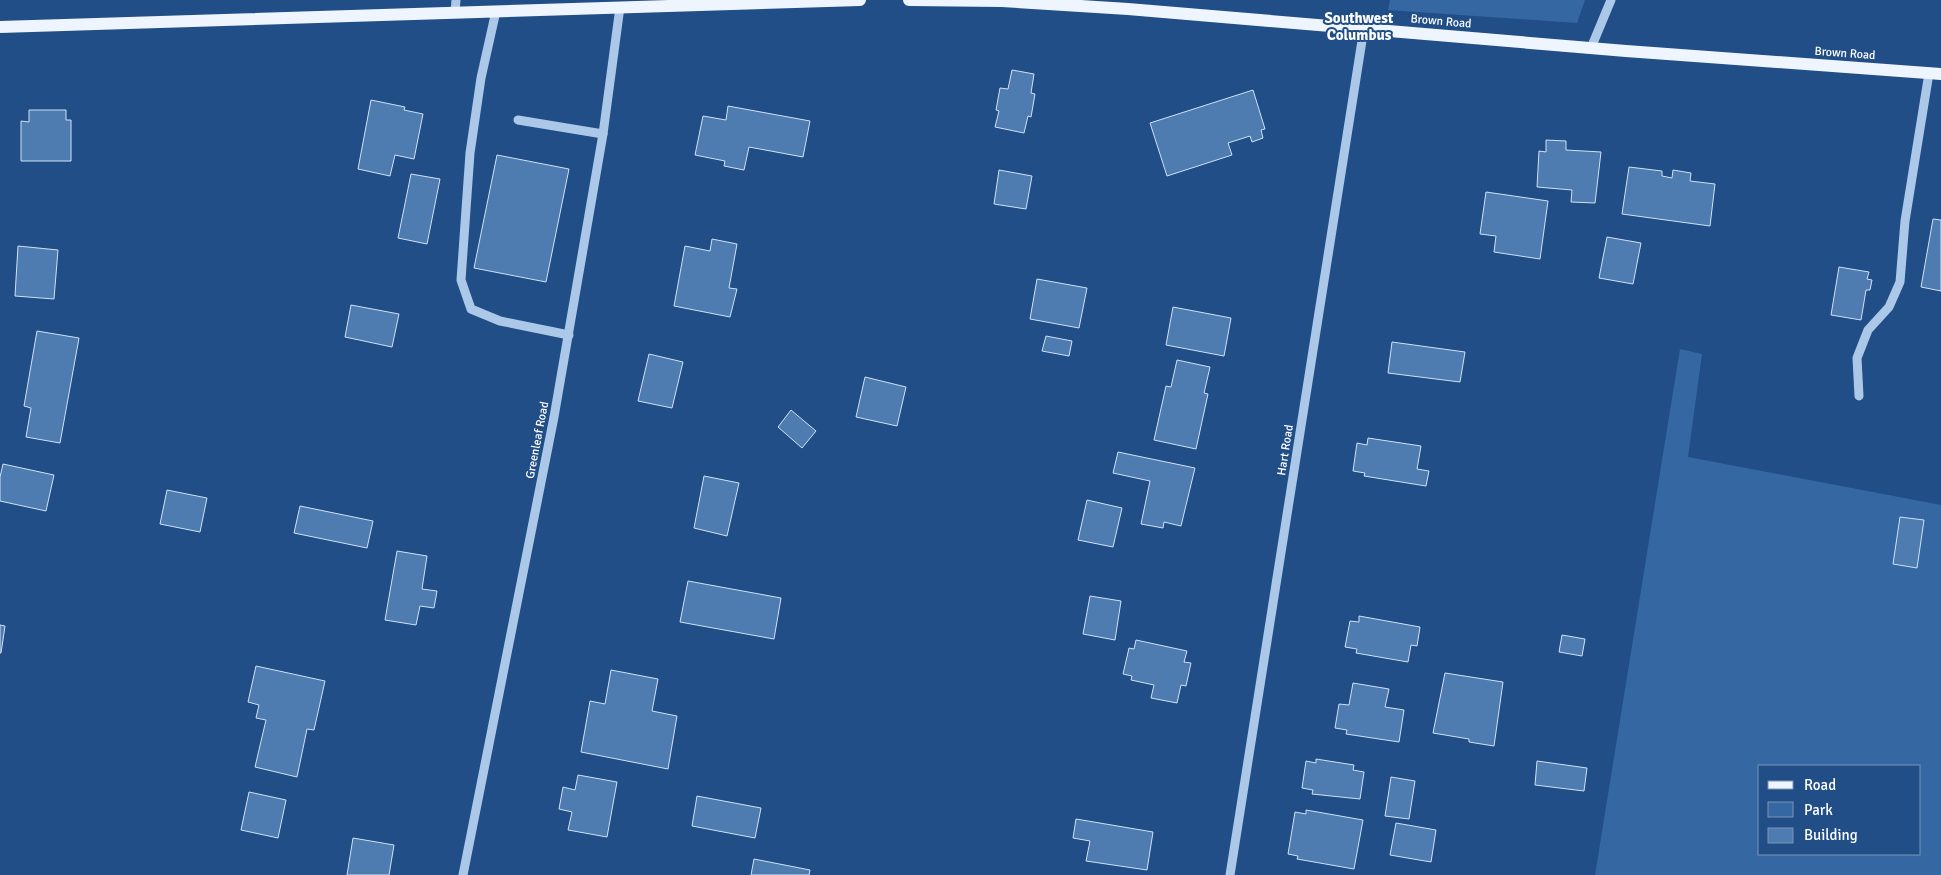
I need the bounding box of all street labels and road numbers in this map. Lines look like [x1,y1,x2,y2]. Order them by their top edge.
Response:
street label: Brown Road [1410,11,1472,32]
street label: Brown Road [1814,44,1876,63]
street label: Greenleaf Road [523,400,552,480]
street label: Hart Road [1274,424,1297,477]

